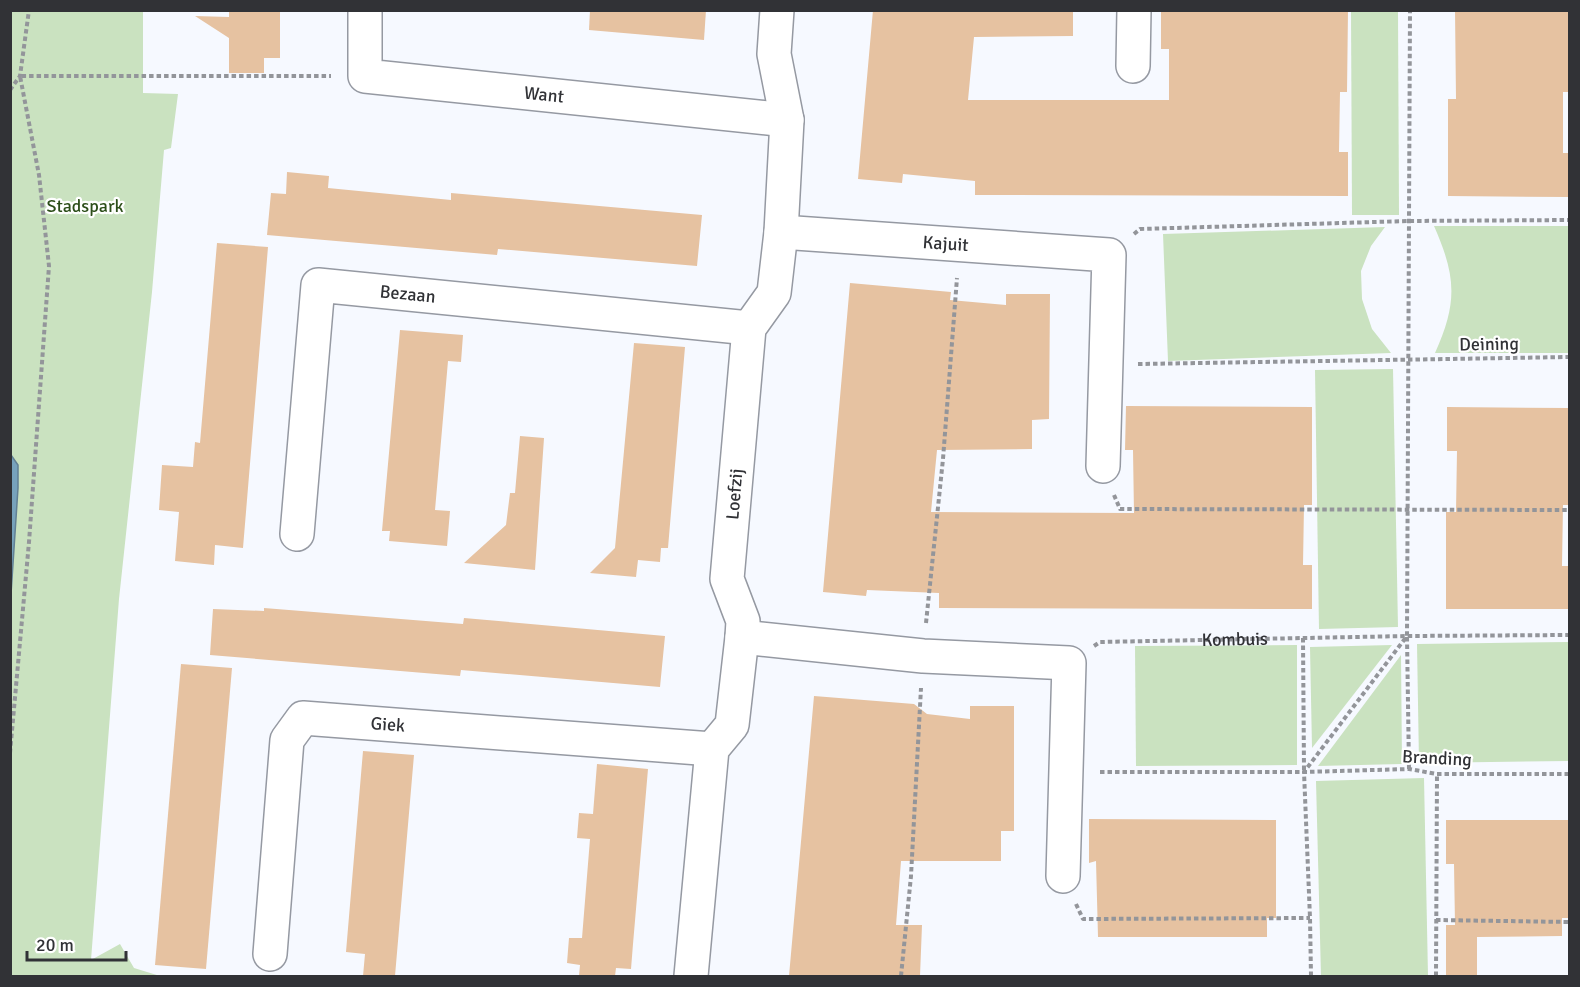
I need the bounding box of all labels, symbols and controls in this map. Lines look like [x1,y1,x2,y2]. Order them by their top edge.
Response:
street label: Want [523,82,565,108]
park label: Stadspark [46,195,124,217]
street label: Kajuit [922,231,969,256]
street label: Bezaan [379,280,437,308]
street label: Deining [1459,332,1519,356]
street label: Loefzij [721,468,748,521]
street label: Kombuis [1201,628,1268,651]
street label: Giek [370,712,406,737]
street label: Branding [1402,745,1472,771]
scale bar [27,924,126,962]
text: 20 m [36,934,74,956]

